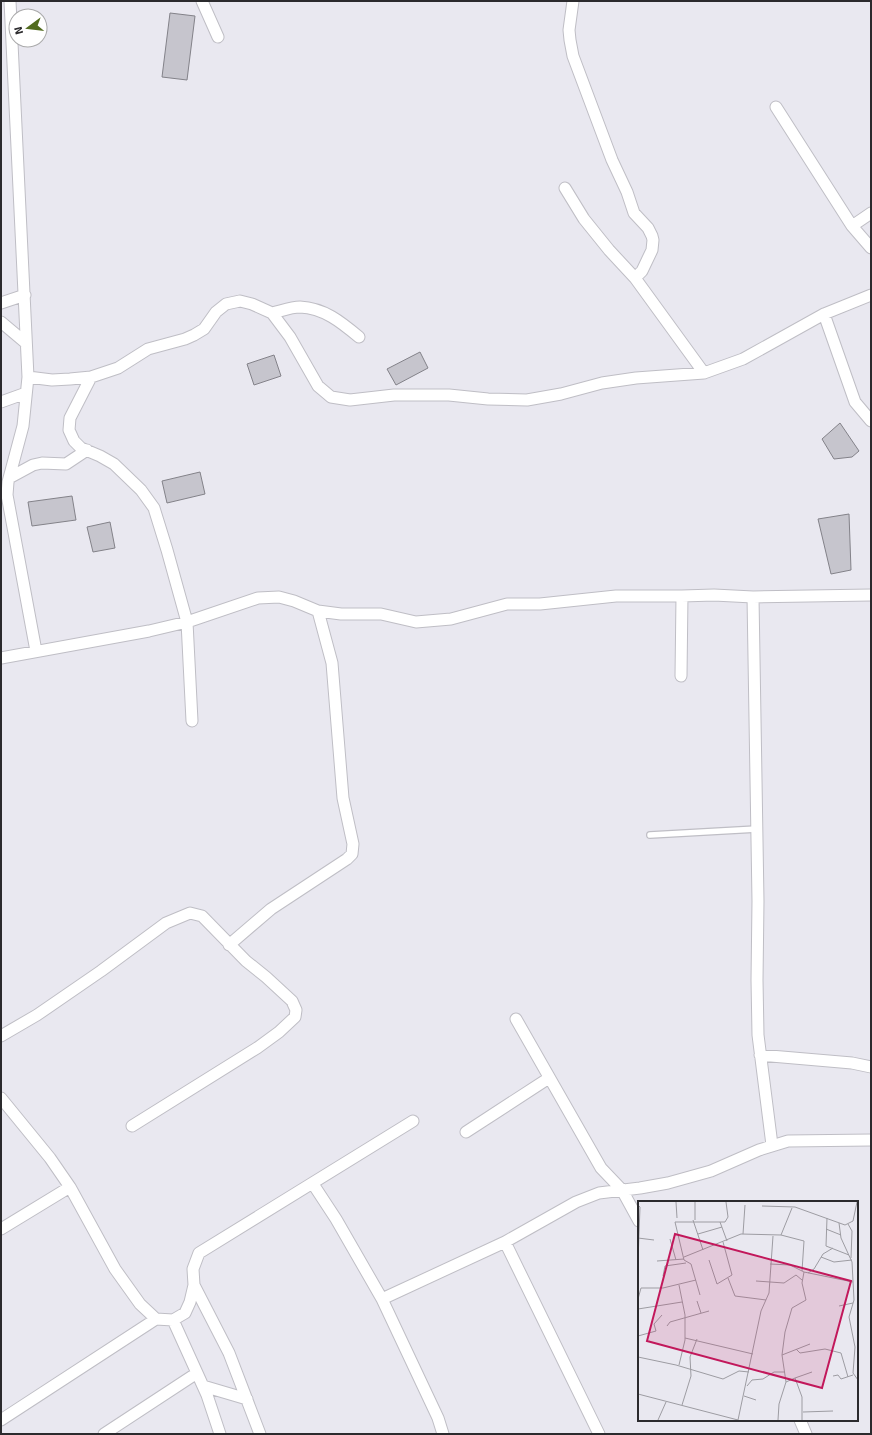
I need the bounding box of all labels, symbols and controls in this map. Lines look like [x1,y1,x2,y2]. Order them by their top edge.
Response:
north arrow [8,8,48,48]
text: N [12,25,26,36]
inset map [638,1201,858,1421]

